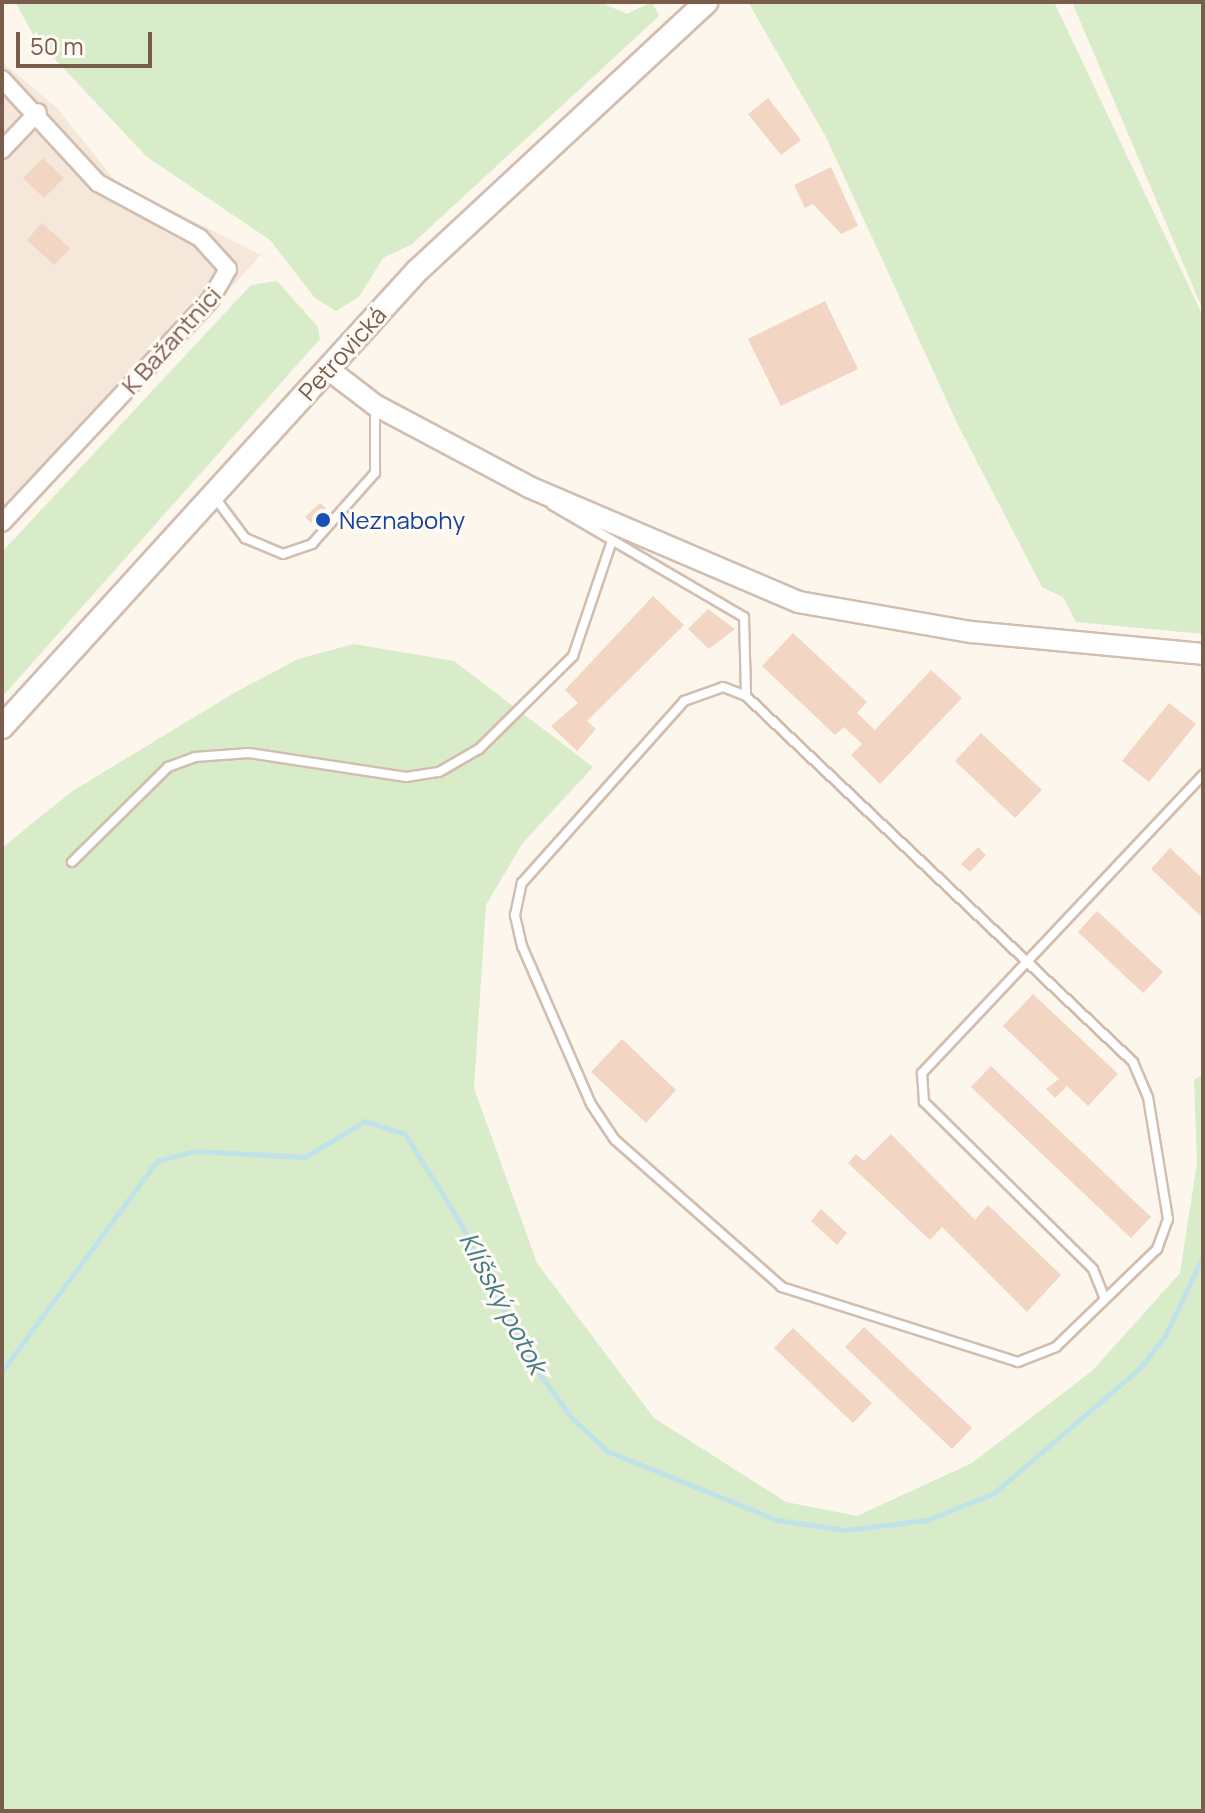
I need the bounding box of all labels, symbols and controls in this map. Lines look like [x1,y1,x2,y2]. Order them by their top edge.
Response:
scale bar [20,16,156,66]
text: 50 m [30,29,84,62]
street label: K Bažantnici [115,280,227,400]
street label: Petrovická [292,300,392,406]
place label: Neznabohy [339,506,465,534]
marker: Neznabohy [314,511,332,529]
water label: Klíšský potok [453,1227,553,1379]

